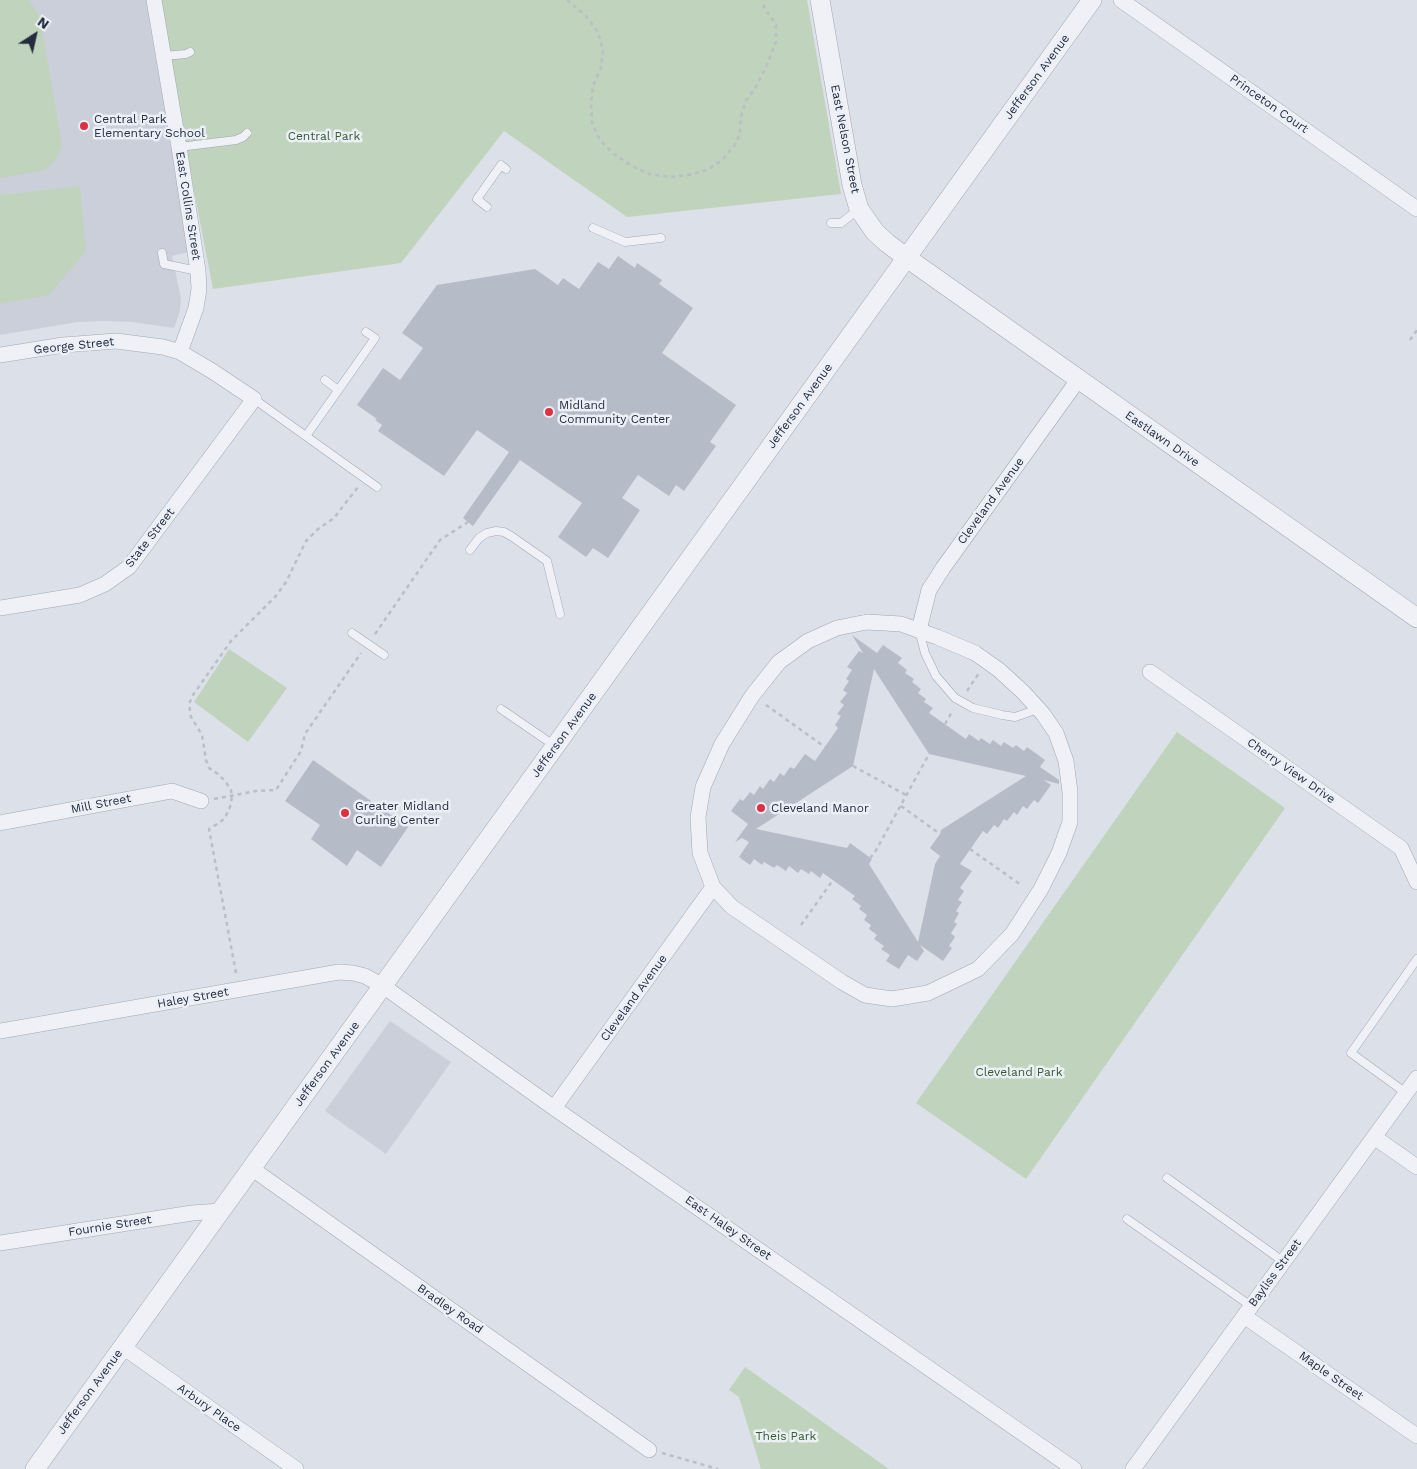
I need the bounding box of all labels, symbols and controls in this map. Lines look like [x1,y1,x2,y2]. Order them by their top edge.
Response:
north arrow [10,10,60,60]
text: N [35,13,52,32]
street label: Jefferson Avenue [1001,32,1073,122]
street label: Princeton Court [1227,72,1311,136]
street label: East Nelson Street [827,83,863,195]
place label: Central Park Elementary School [94,112,205,140]
marker: Central Park Elementary School [78,120,90,132]
park label: Central Park [288,129,360,143]
street label: East Collins Street [172,151,204,261]
street label: George Street [33,335,115,357]
street label: Jefferson Avenue [764,361,836,451]
place label: Midland Community Center [559,398,670,426]
marker: Midland Community Center [543,406,555,418]
street label: Eastlawn Drive [1122,408,1202,470]
street label: Cleveland Avenue [955,455,1027,547]
street label: State Street [122,505,178,571]
street label: Jefferson Avenue [528,690,600,780]
street label: Cherry View Drive [1244,735,1338,807]
street label: Mill Street [70,791,132,817]
place label: Greater Midland Curling Center [355,799,449,827]
place label: Cleveland Manor [771,801,869,815]
marker: Cleveland Manor [755,802,767,814]
marker: Greater Midland Curling Center [339,807,351,819]
street label: Cleveland Avenue [598,952,670,1044]
street label: Haley Street [156,985,230,1011]
street label: Jefferson Avenue [291,1019,363,1109]
park label: Cleveland Park [975,1065,1063,1079]
street label: East Haley Street [682,1193,774,1263]
street label: Fournie Street [67,1212,153,1240]
street label: Bayliss Street [1246,1236,1304,1310]
street label: Bradley Road [414,1281,486,1337]
street label: Jefferson Avenue [54,1347,126,1437]
street label: Maple Street [1296,1349,1366,1403]
street label: Arbury Place [174,1381,244,1435]
park label: Theis Park [756,1429,816,1443]

